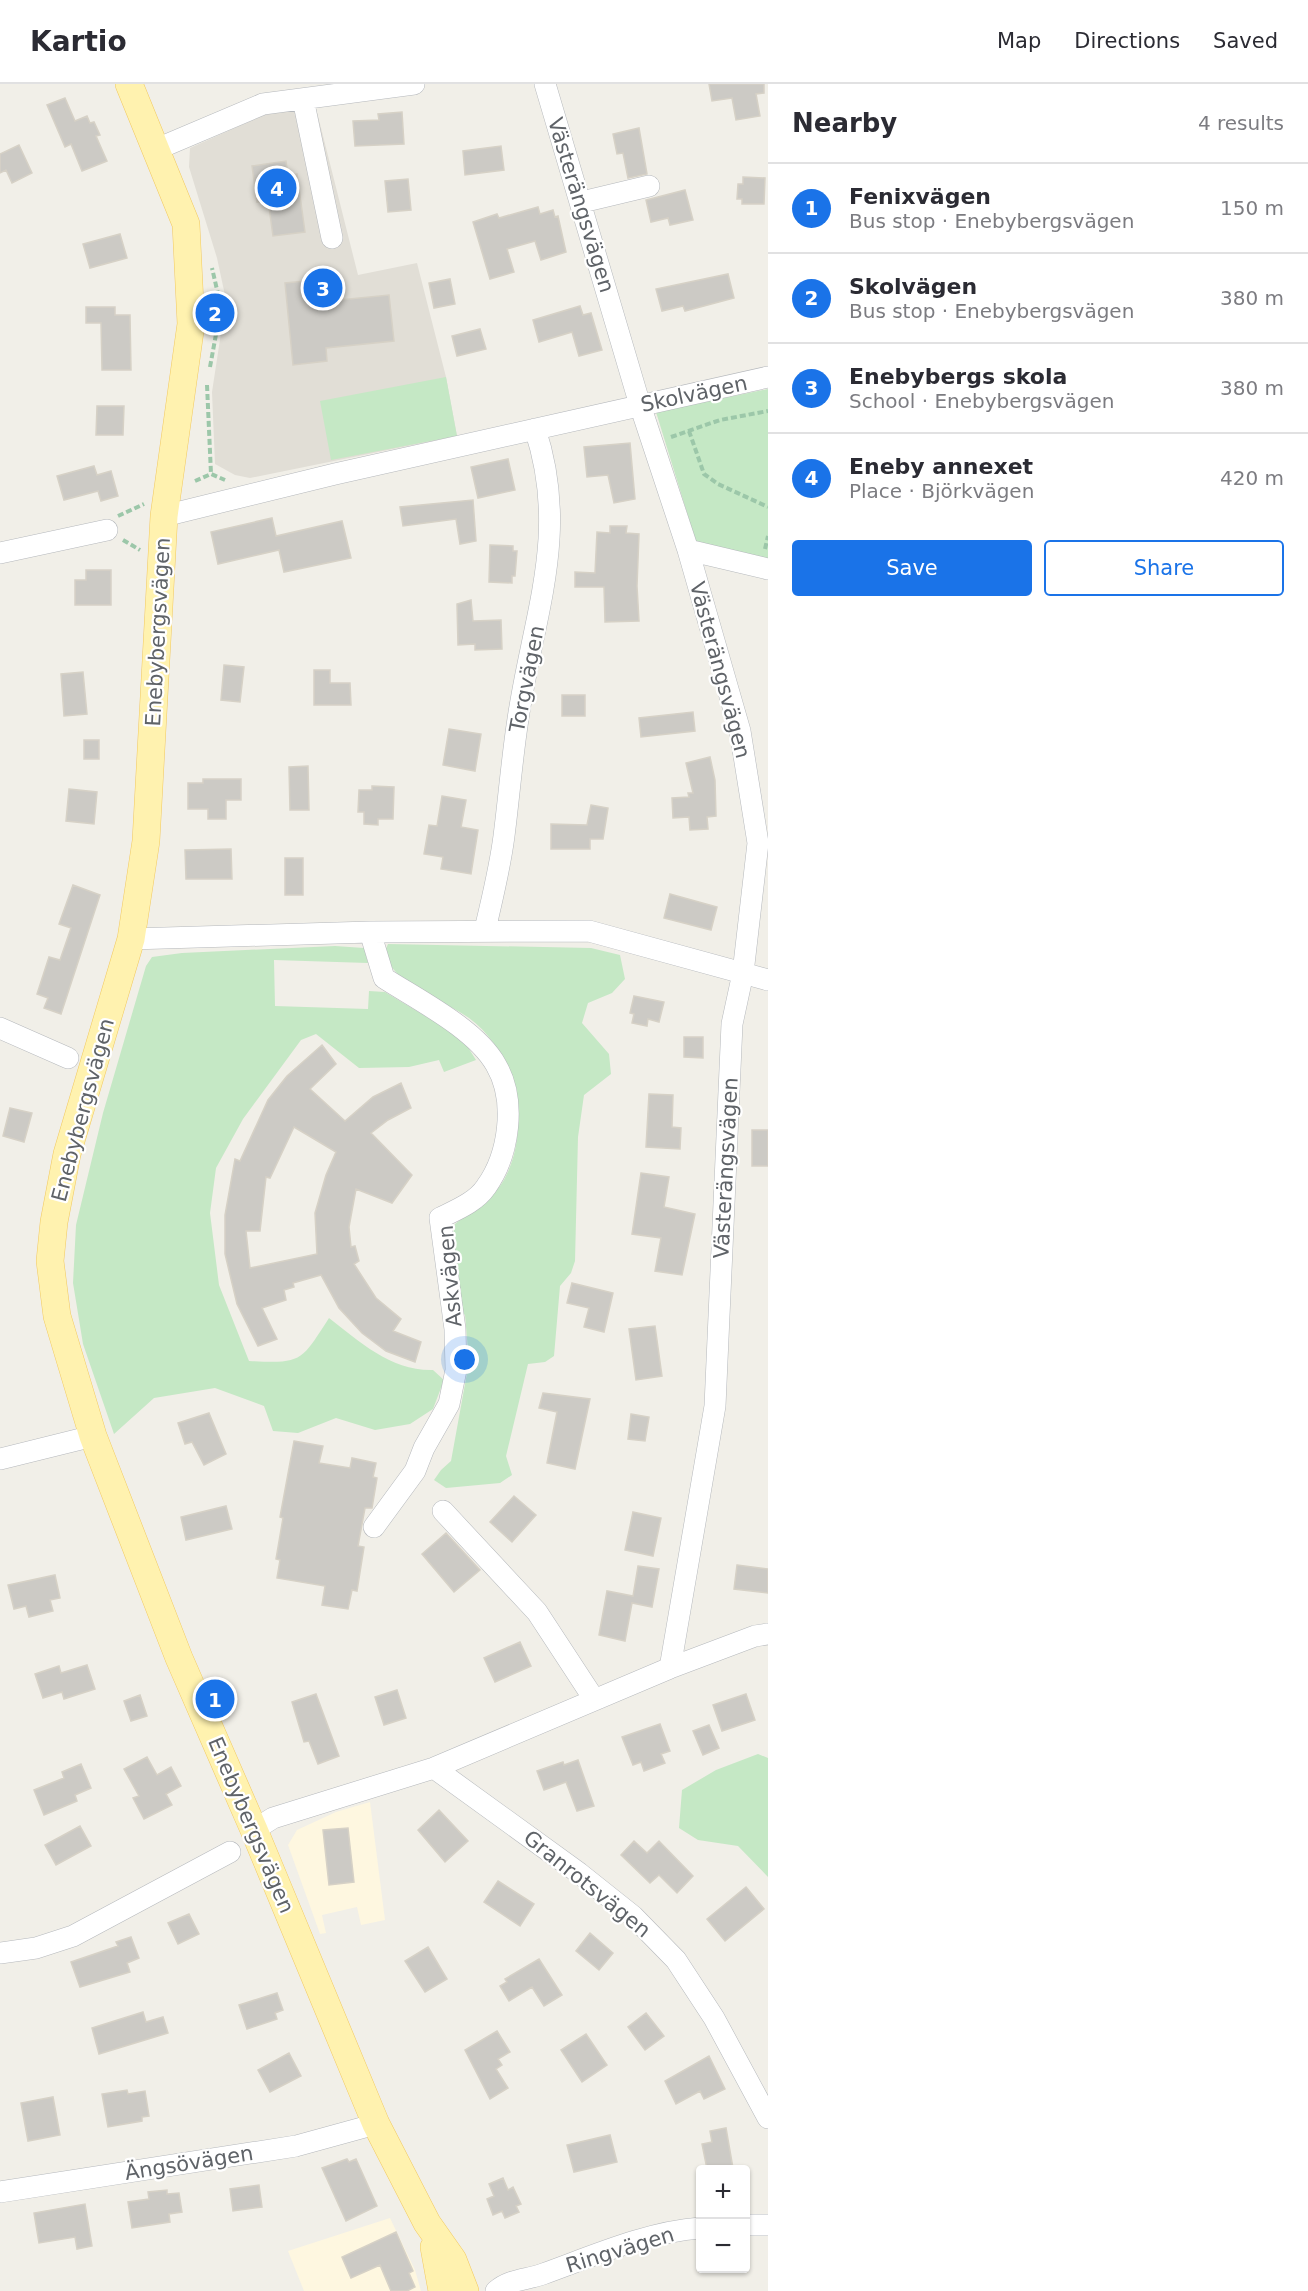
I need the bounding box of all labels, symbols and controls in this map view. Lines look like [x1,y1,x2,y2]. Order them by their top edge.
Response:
text: Kartio [30,25,127,58]
text: Map [997,29,1041,53]
text: Directions [1074,29,1180,53]
text: Saved [1213,29,1278,53]
text: Nearby [792,108,897,138]
text: 4 results [1198,111,1284,135]
street label: Västerängsvägen [543,115,619,295]
pin: 4 [258,166,296,210]
text: Fenixvägen [849,184,991,209]
text: 1 [805,196,818,220]
text: 150 m [1220,196,1284,220]
text: Bus stop · Enebybergsvägen [849,209,1134,233]
pin: 3 [304,266,342,310]
text: Skolvägen [849,274,977,299]
text: 2 [805,286,818,310]
text: 380 m [1220,286,1284,310]
pin: 2 [196,290,234,336]
text: Bus stop · Enebybergsvägen [849,299,1134,323]
text: Enebybergs skola [849,364,1067,389]
street label: Skolvägen [639,371,749,417]
text: 3 [805,376,818,400]
text: 380 m [1220,376,1284,400]
text: School · Enebybergsvägen [849,389,1114,413]
text: Eneby annexet [849,454,1033,479]
text: 4 [805,466,818,490]
text: 420 m [1220,466,1284,490]
text: Place · Björkvägen [849,479,1034,503]
street label: Enebybergsvägen [141,537,175,727]
button: Save [792,540,1032,596]
button: Share [1044,540,1284,596]
street label: Västerängsvägen [685,579,755,761]
street label: Torgvägen [505,623,549,736]
street label: Enebybergsvägen [47,1016,119,1204]
street label: Västerängsvägen [709,1077,743,1259]
street label: Askvägen [434,1224,466,1328]
your location [450,1345,479,1374]
pin: 1 [196,1676,234,1722]
street label: Enebybergsvägen [203,1733,299,1917]
street label: Granrotsvägen [519,1826,655,1942]
street label: Ängsövägen [123,2140,255,2185]
map controls [696,2165,750,2273]
button: + [696,2165,750,2219]
button: − [696,2219,750,2273]
street label: Ringvägen [563,2222,677,2278]

